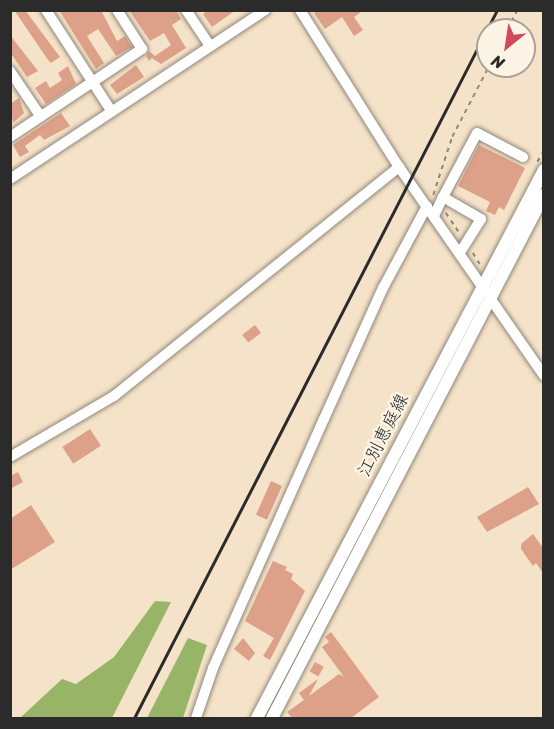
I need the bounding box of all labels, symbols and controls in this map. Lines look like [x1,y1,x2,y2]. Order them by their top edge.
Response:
north arrow [476,18,536,78]
text: N [486,47,510,78]
street label: 江別恵庭線 [353,390,413,480]

